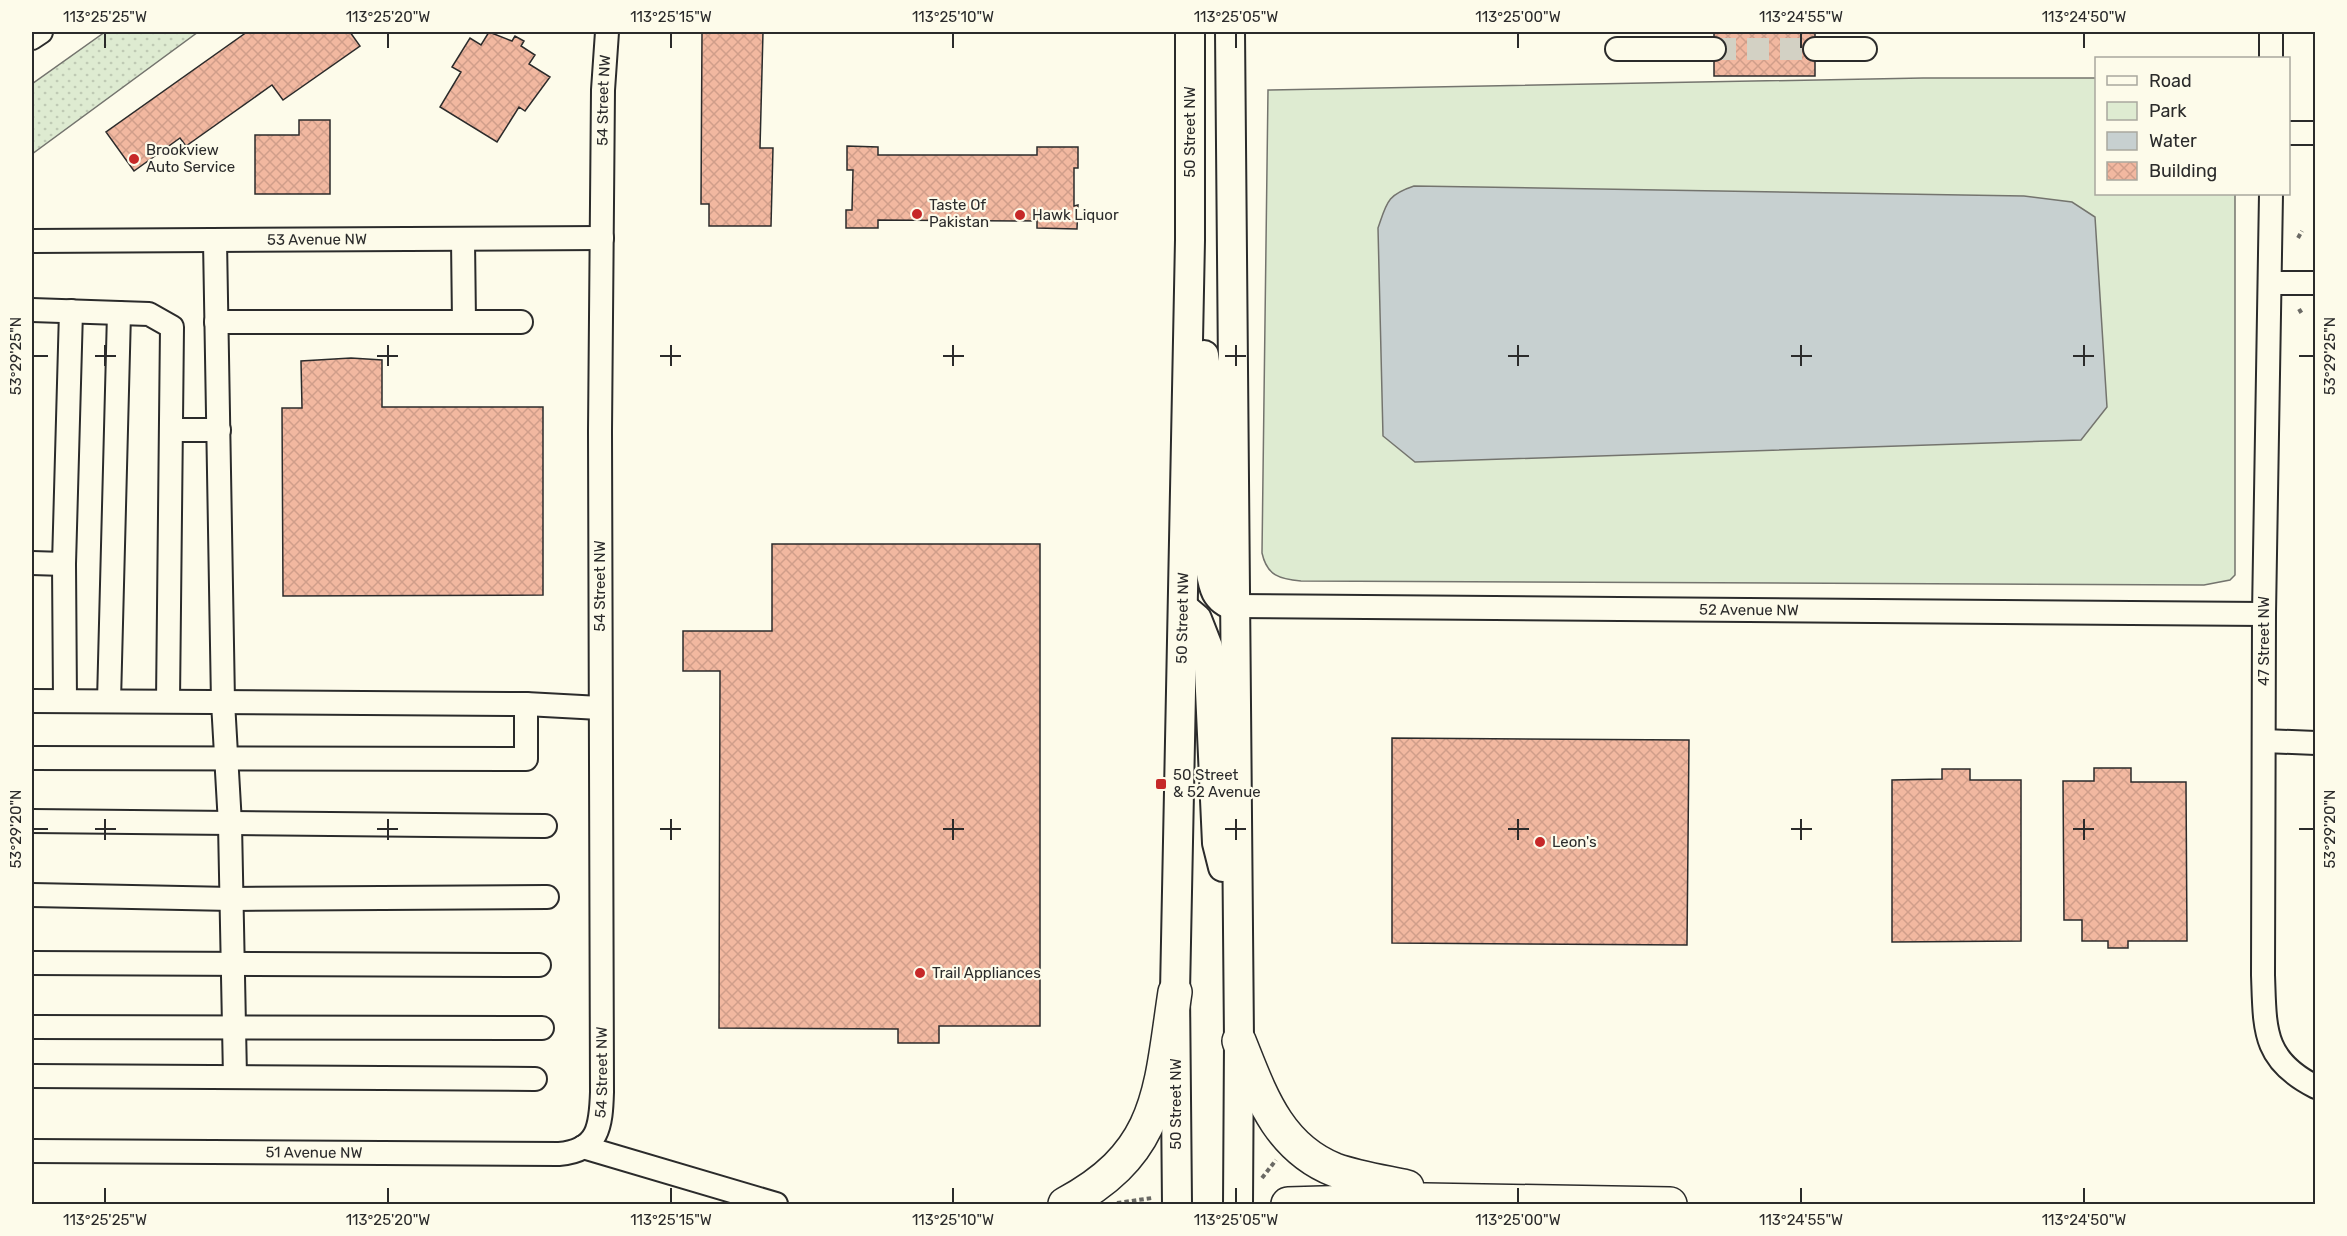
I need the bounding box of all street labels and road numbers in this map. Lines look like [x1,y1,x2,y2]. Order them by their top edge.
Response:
street label: 54 Street NW [594,54,614,146]
street label: 50 Street NW [1181,86,1199,178]
street label: 53 Avenue NW [267,230,367,249]
street label: 54 Street NW [591,540,609,632]
street label: 50 Street NW [1173,572,1192,664]
street label: 47 Street NW [2255,596,2273,686]
street label: 52 Avenue NW [1699,601,1799,619]
street label: 54 Street NW [591,1026,611,1119]
street label: 50 Street NW [1167,1058,1185,1150]
street label: 51 Avenue NW [265,1143,363,1162]

